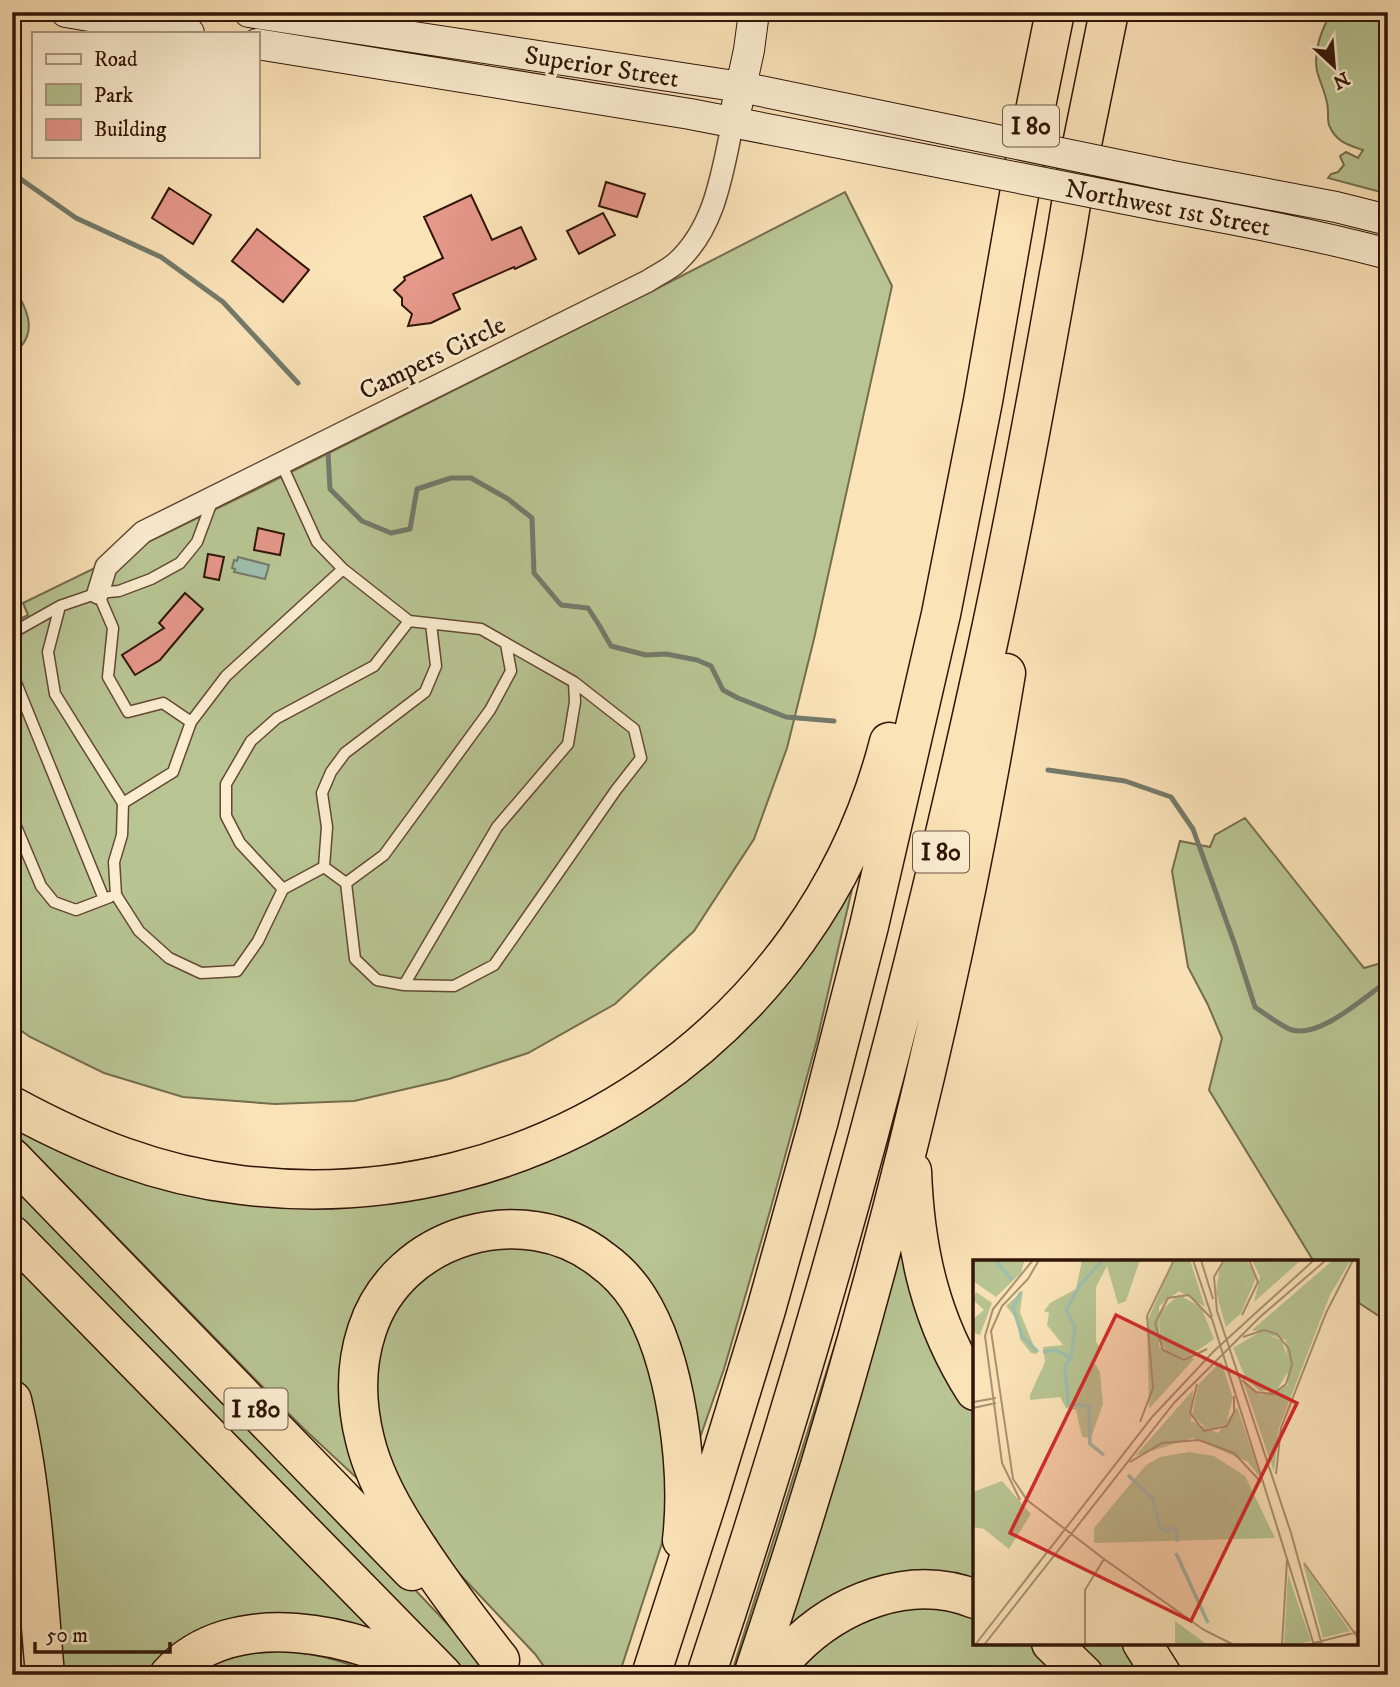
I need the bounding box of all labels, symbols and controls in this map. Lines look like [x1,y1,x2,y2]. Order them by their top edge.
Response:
legend [32,32,259,158]
north arrow [1298,32,1368,102]
street label: Superior Street [522,39,681,96]
text: Road [94,47,138,73]
text: N [1328,66,1353,94]
text: Park [94,83,134,109]
road number: I 80 [1003,106,1059,146]
text: Building [94,117,167,143]
street label: Northwest 1st Street [1062,172,1273,245]
street label: Campers Circle [354,309,511,408]
road number: I 80 [913,832,969,872]
inset map [973,1260,1358,1645]
road number: I 180 [224,1388,288,1429]
scale bar [35,1610,170,1654]
text: 50 m [46,1623,88,1649]

